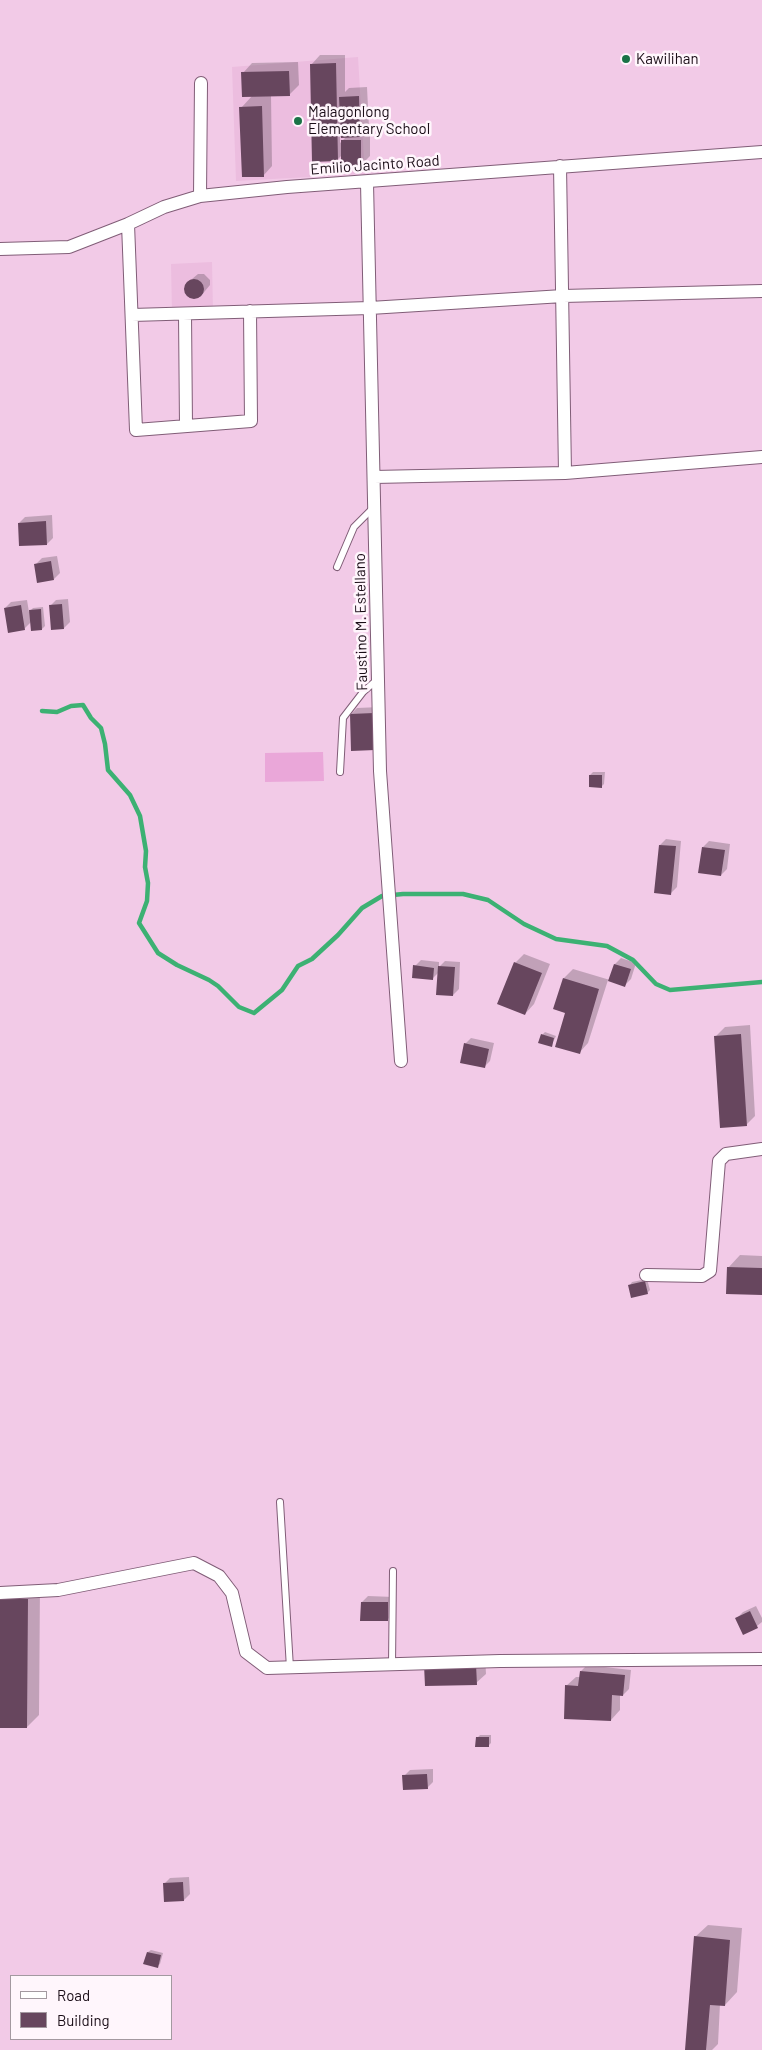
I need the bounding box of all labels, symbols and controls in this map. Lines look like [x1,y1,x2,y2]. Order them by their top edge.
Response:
place label: Kawilihan [636,50,698,68]
marker: Kawilihan [620,53,632,65]
place label: Malagonlong Elementary School [308,103,430,138]
marker: Malagonlong Elementary School [292,115,304,127]
street label: Emilio Jacinto Road [310,152,440,178]
street label: Faustino M. Estellano [351,553,371,691]
legend [10,1975,172,2040]
text: Road [57,1986,90,2004]
text: Building [57,2011,110,2029]

